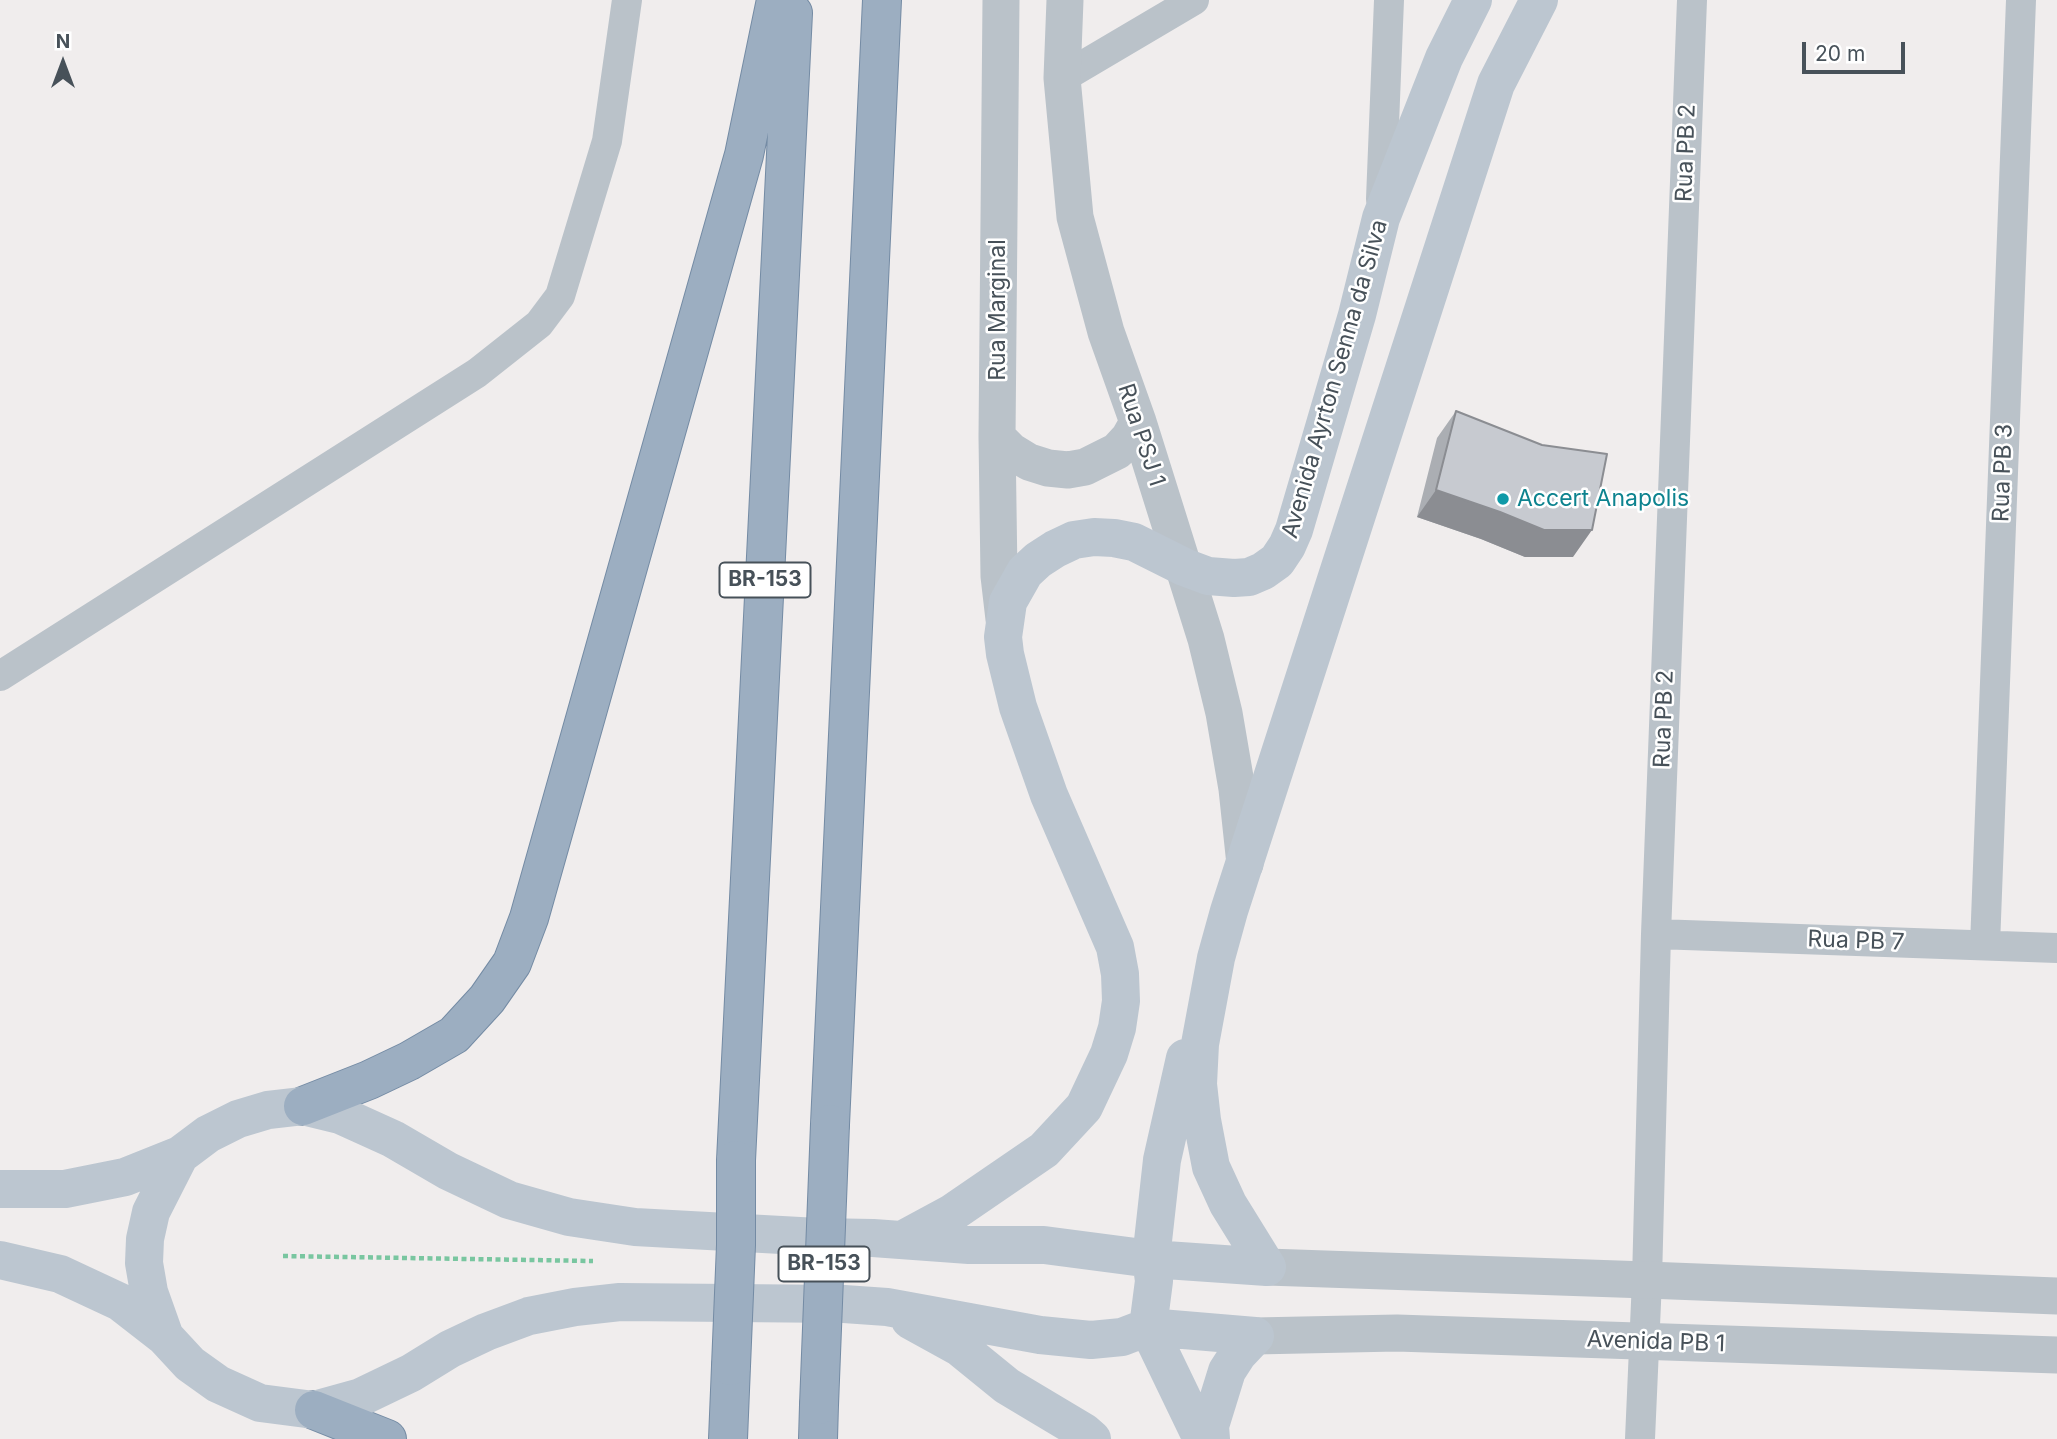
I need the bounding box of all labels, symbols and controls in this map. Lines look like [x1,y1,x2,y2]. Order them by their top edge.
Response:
north arrow [28,28,98,98]
scale bar [1805,28,1908,72]
text: N [56,30,70,53]
text: 20 m [1815,41,1865,66]
street label: Rua PB 2 [1670,104,1702,202]
street label: Avenida Ayrton Senna da Silva [1276,217,1394,541]
street label: Rua Marginal [984,239,1012,381]
street label: Rua PSJ 1 [1111,380,1171,490]
street label: Rua PB 3 [1987,423,2019,523]
place label: Accert Anapolis [1517,485,1689,513]
marker: Accert Anapolis [1495,491,1511,507]
road number: BR-153 [720,562,810,598]
street label: Rua PB 2 [1648,670,1680,768]
street label: Rua PB 7 [1807,926,1905,956]
road number: BR-153 [778,1246,870,1282]
street label: Avenida PB 1 [1586,1326,1726,1358]

